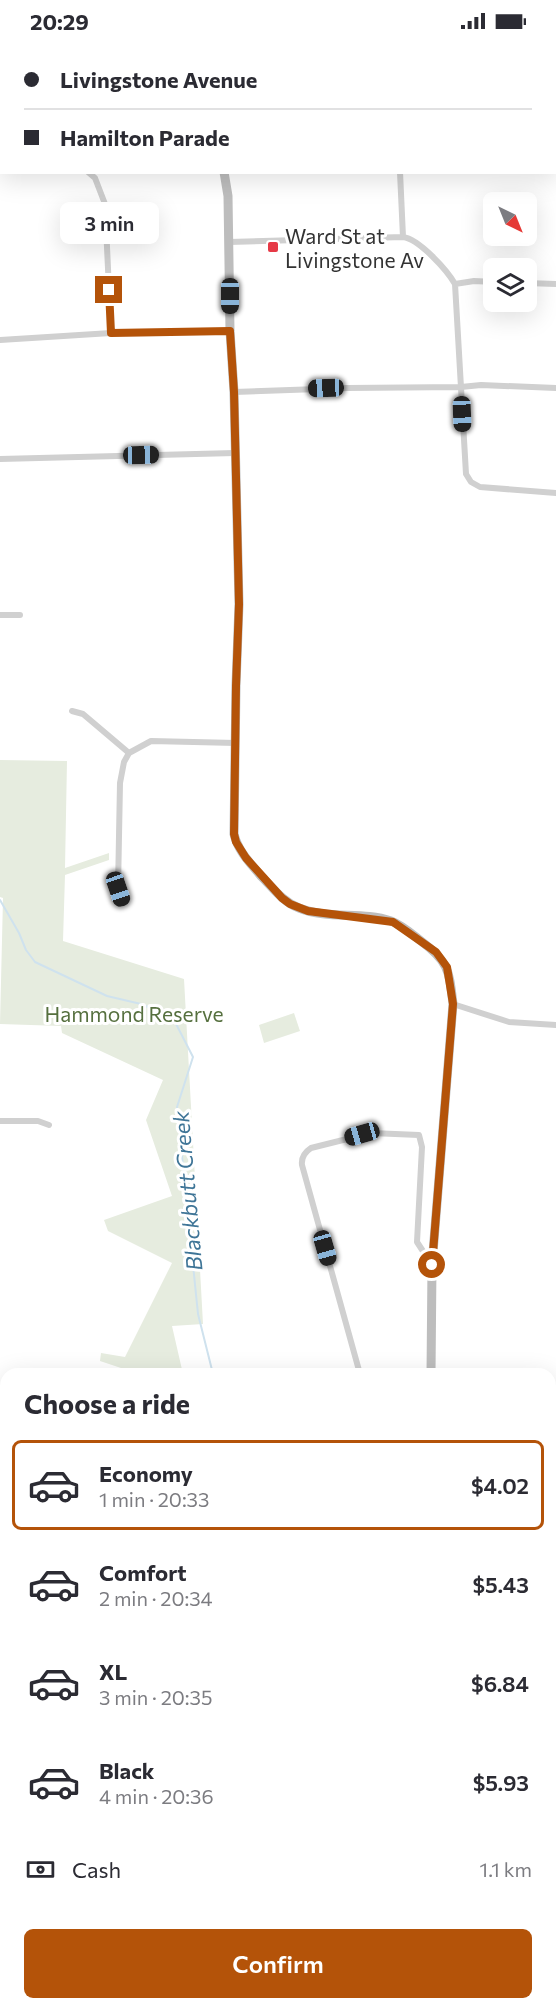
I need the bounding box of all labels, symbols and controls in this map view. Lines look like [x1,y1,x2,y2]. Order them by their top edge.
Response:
text: 20:29 [30,8,89,35]
text: Livingstone Avenue [60,66,257,93]
text: Hamilton Parade [60,124,229,151]
north arrow [483,192,537,246]
map controls [483,192,537,312]
callout: 3 min [60,203,158,245]
text: 3 min [85,211,134,235]
place label: Ward St at Livingstone Av [285,223,424,272]
marker: Ward St at Livingstone Av [266,240,280,254]
button: layers [483,258,537,312]
route end [95,276,122,303]
car [221,278,239,314]
car [308,378,344,398]
car [452,396,472,432]
car [123,446,159,464]
car [104,869,132,909]
park label: Hammond Reserve [44,1001,224,1026]
water label: Blackbutt Creek [166,1109,207,1272]
car [342,1120,382,1148]
car [311,1228,339,1268]
route start [418,1251,445,1278]
text: Choose a ride [24,1387,190,1420]
icon: car [27,1458,81,1512]
text: Economy [99,1460,193,1487]
text: $4.02 [471,1472,529,1499]
text: 1 min · 20:33 [99,1487,209,1511]
icon: car [27,1557,81,1611]
text: Comfort [99,1559,187,1586]
text: $5.43 [473,1571,529,1598]
text: 2 min · 20:34 [99,1586,213,1610]
icon: car [27,1656,81,1710]
text: XL [99,1658,127,1685]
text: $6.84 [471,1670,529,1697]
text: 3 min · 20:35 [99,1685,212,1709]
icon: car [27,1755,81,1809]
text: Black [99,1757,154,1784]
text: $5.93 [473,1769,529,1796]
text: 4 min · 20:36 [99,1784,214,1808]
icon: cash [24,1853,57,1886]
text: Cash [72,1856,121,1883]
text: 1.1 km [480,1857,532,1881]
button: Confirm [24,1929,532,1998]

